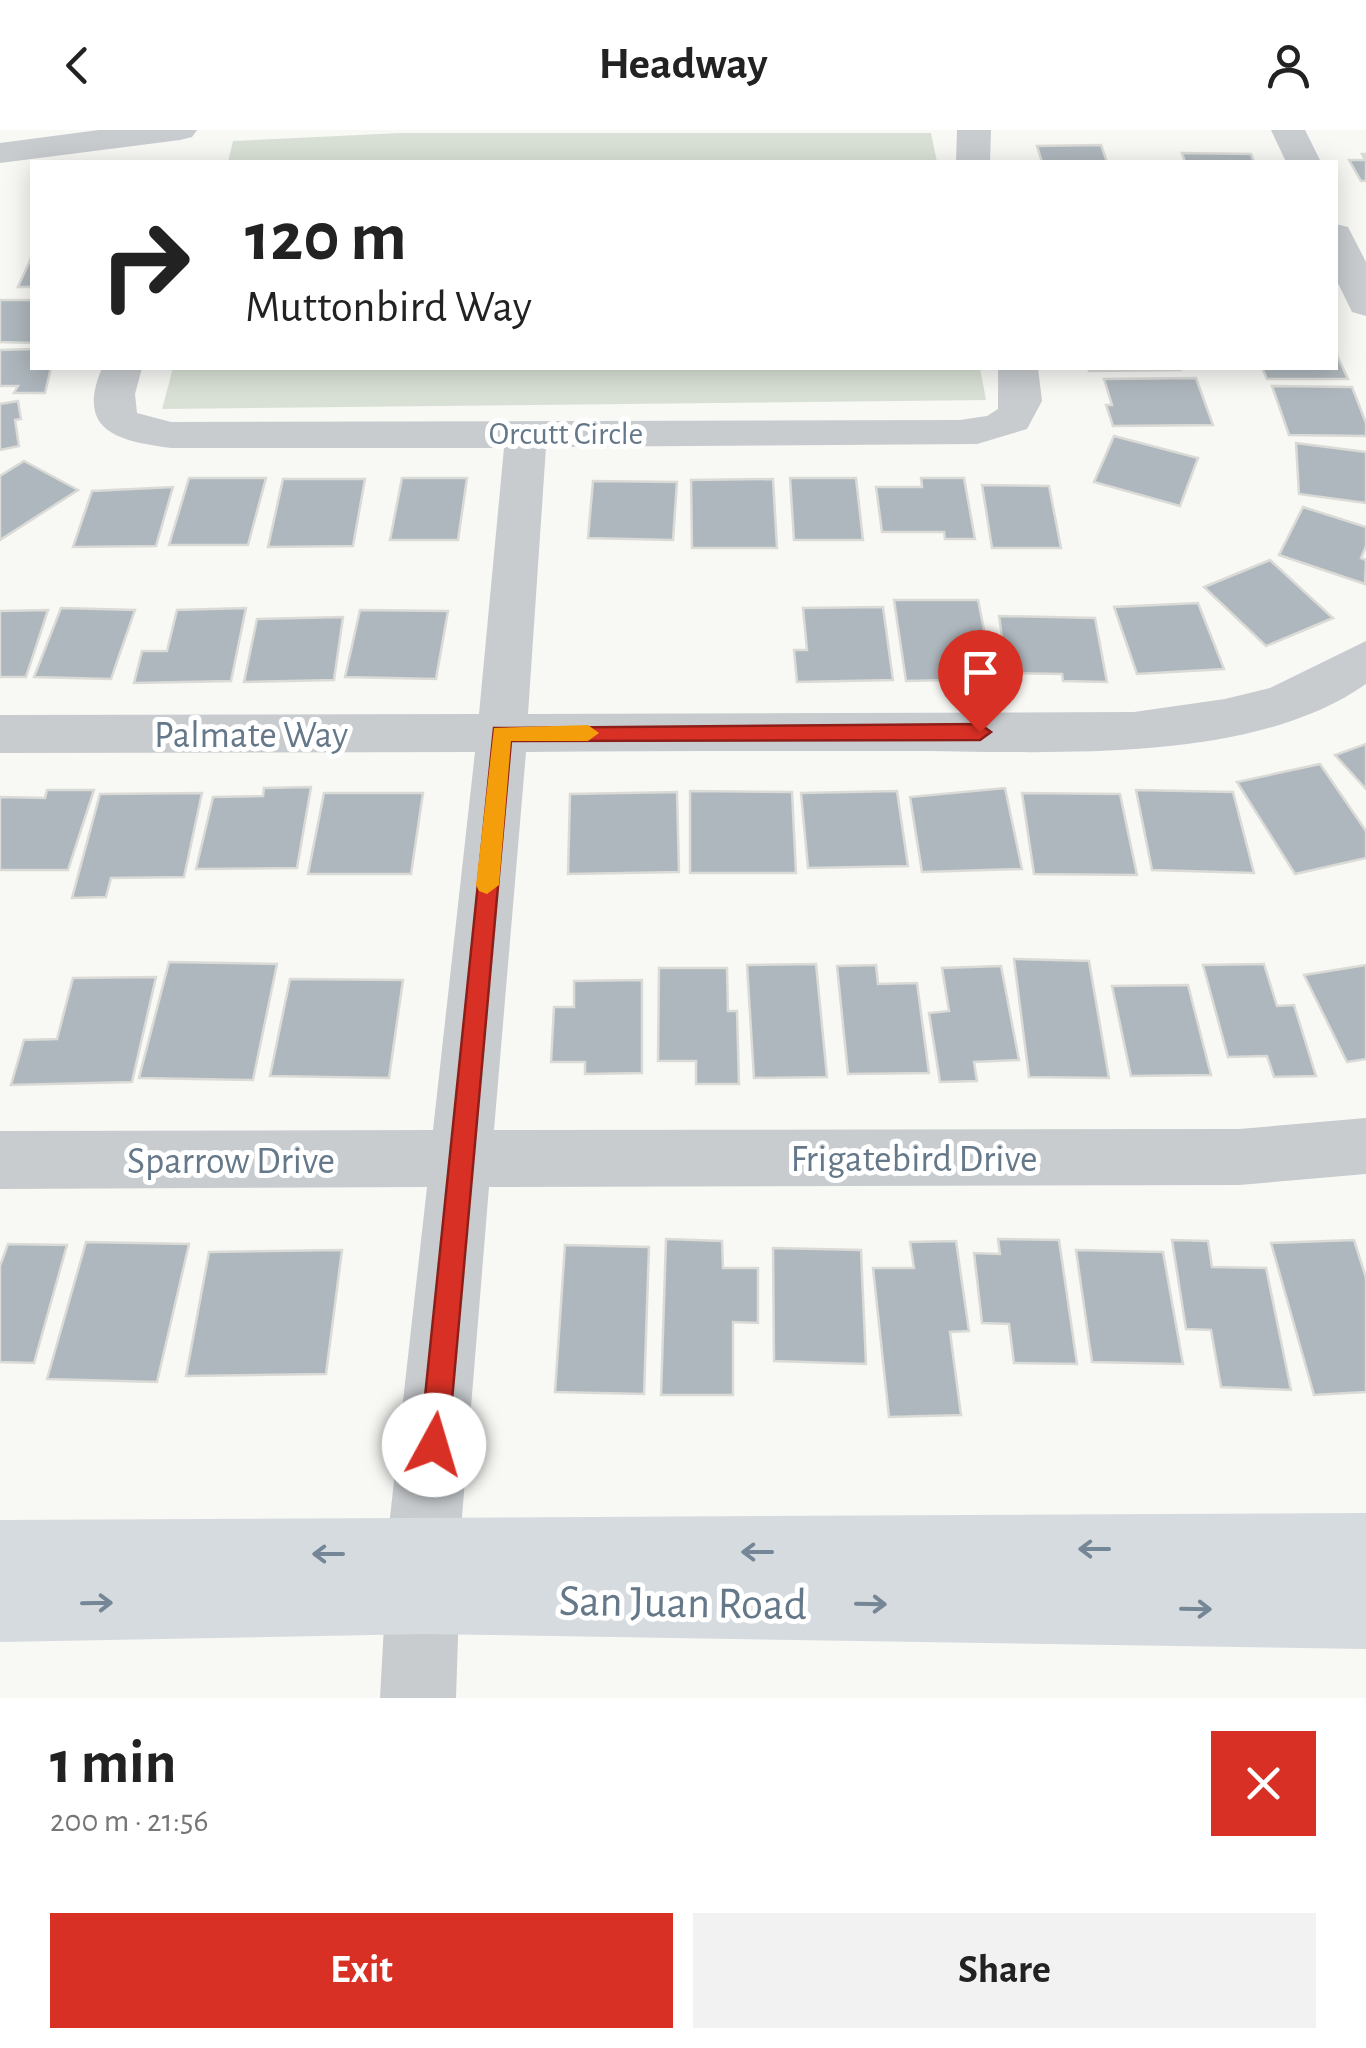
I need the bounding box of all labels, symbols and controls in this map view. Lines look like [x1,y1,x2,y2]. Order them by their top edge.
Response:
icon: back [50,38,105,93]
icon: person [1261,38,1316,93]
text: Headway [598,42,768,87]
icon: right [80,200,210,330]
text: 120 m [245,203,407,273]
text: Muttonbird Way [245,285,532,330]
street label: Orcutt Circle [489,418,643,450]
pin [938,630,1023,733]
icon: arrive [953,645,1008,700]
street label: Palmate Way [154,717,348,755]
street label: Frigatebird Drive [790,1141,1038,1179]
street label: Sparrow Drive [127,1143,335,1181]
position arrow [382,1393,486,1497]
one-way arrow [1078,1540,1110,1558]
one-way arrow [742,1542,774,1561]
one-way arrow [313,1544,346,1564]
street label: San Juan Road [558,1579,807,1628]
one-way arrow [80,1594,113,1612]
one-way arrow [854,1594,887,1614]
one-way arrow [1180,1600,1212,1618]
button: close [1211,1731,1316,1836]
text: 1 min [50,1734,176,1794]
text: 200 m · 21:56 [50,1805,208,1837]
button: Exit [50,1913,673,2028]
button: Share [693,1913,1316,2028]

